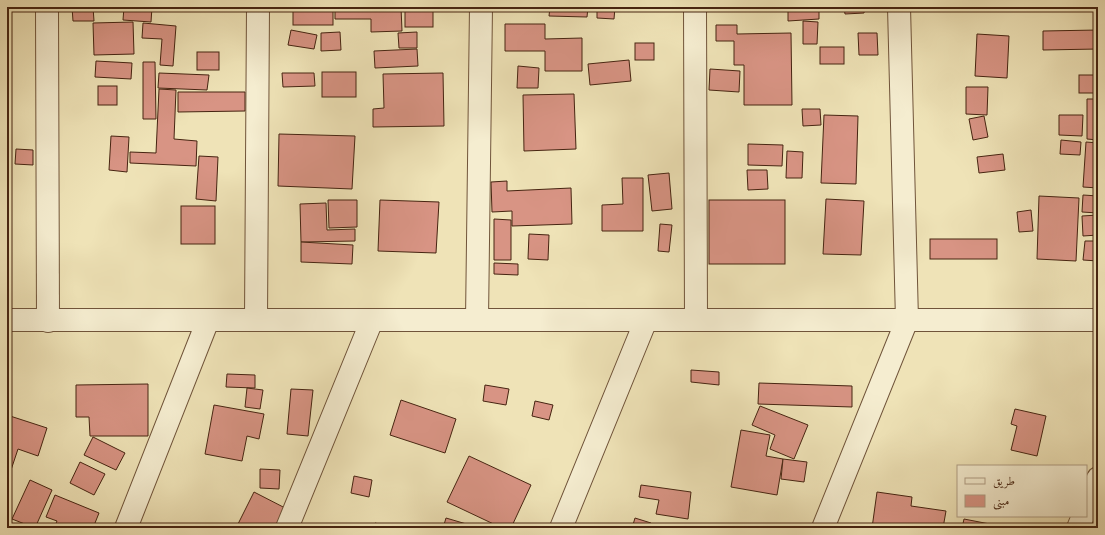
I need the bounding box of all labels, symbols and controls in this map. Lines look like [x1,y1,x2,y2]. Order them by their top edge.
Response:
legend [957,465,1087,517]
text: طريق [993,474,1015,490]
text: مبنى [993,494,1009,510]

